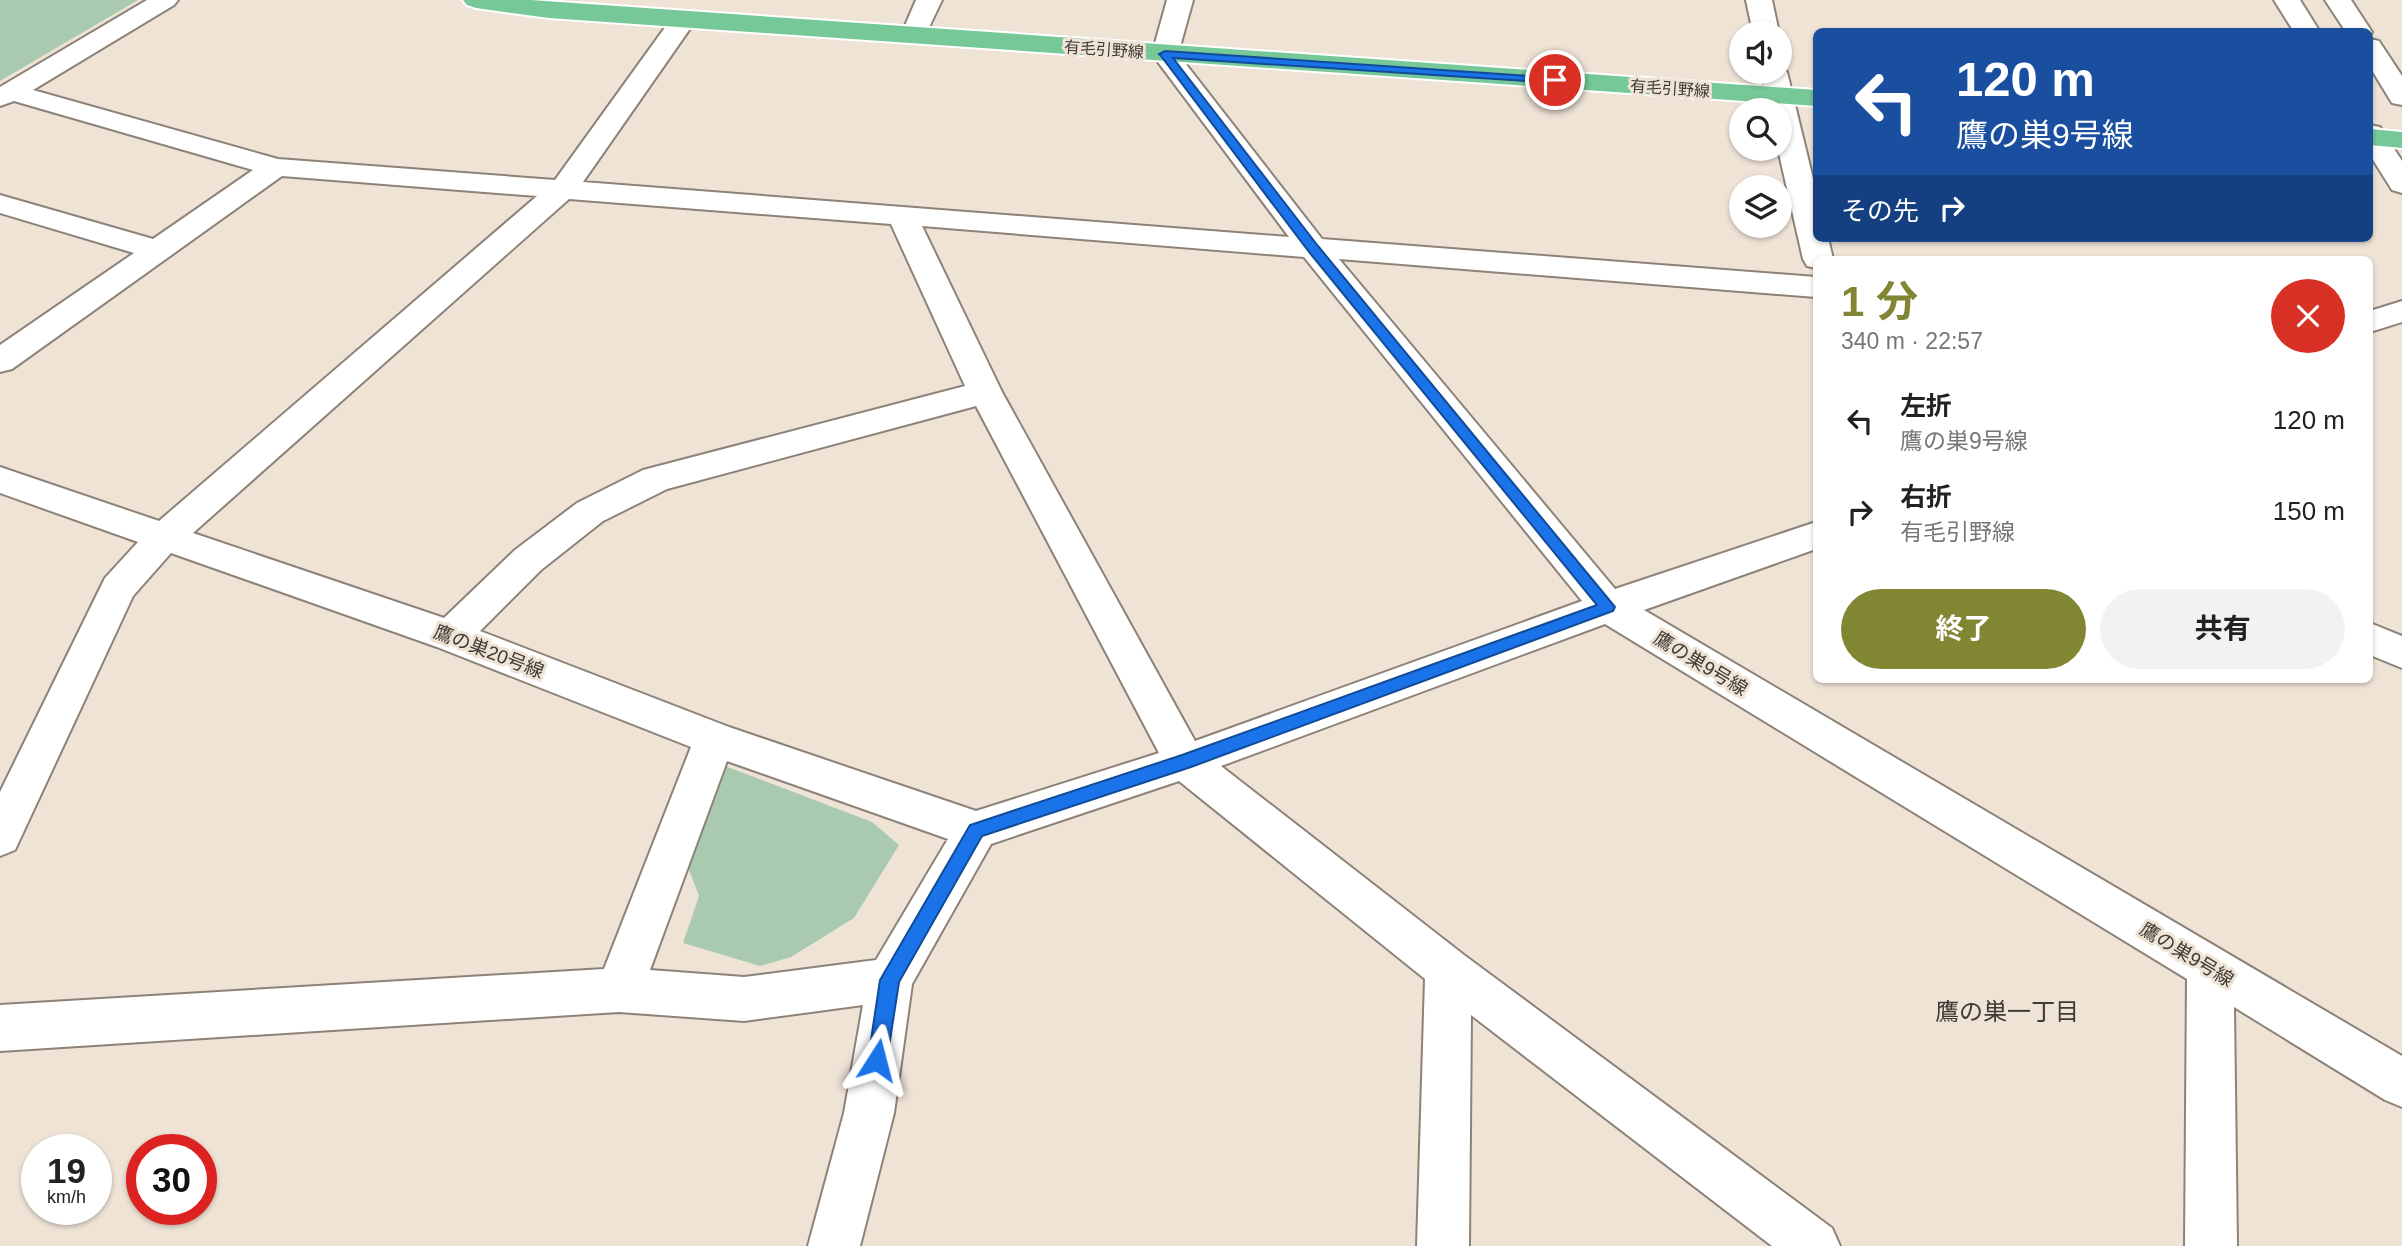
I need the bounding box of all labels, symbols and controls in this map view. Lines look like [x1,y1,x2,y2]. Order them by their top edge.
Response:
map controls [1729,21,1792,238]
button: sound [1729,21,1792,84]
street label: 有毛引野線 [1063,38,1144,61]
pin [1525,50,1585,110]
text: 120 m [1956,52,2095,106]
icon: left [1841,56,1932,147]
icon: arrive [1536,61,1574,99]
street label: 有毛引野線 [1629,77,1710,100]
button: search [1729,98,1792,161]
text: 鷹の巣9号線 [1956,117,2134,153]
button: layers [1729,175,1792,238]
icon: right [1933,189,1971,227]
text: その先 [1841,196,1919,226]
text: 1 分 [1841,278,1918,325]
button: close [2271,279,2345,353]
text: 340 m · 22:57 [1841,328,1983,354]
text: 左折 [1900,391,1952,421]
icon: left [1841,402,1879,440]
text: 120 m [2273,405,2345,435]
text: 鷹の巣9号線 [1900,428,2028,454]
text: 右折 [1900,482,1952,512]
icon: right [1841,493,1879,531]
text: 150 m [2273,496,2345,526]
text: 有毛引野線 [1900,519,2015,545]
button: 終了 [1841,589,2086,669]
button: 共有 [2100,589,2345,669]
street label: 鷹の巣20号線 [431,621,547,682]
street label: 鷹の巣9号線 [1650,627,1751,700]
street label: 鷹の巣9号線 [2136,918,2237,991]
district label: 鷹の巣一丁目 [1935,998,2079,1025]
position arrow [840,1023,914,1097]
speed limit sign: 30 [126,1134,217,1225]
text: 19 [47,1151,86,1190]
text: km/h [47,1187,86,1207]

